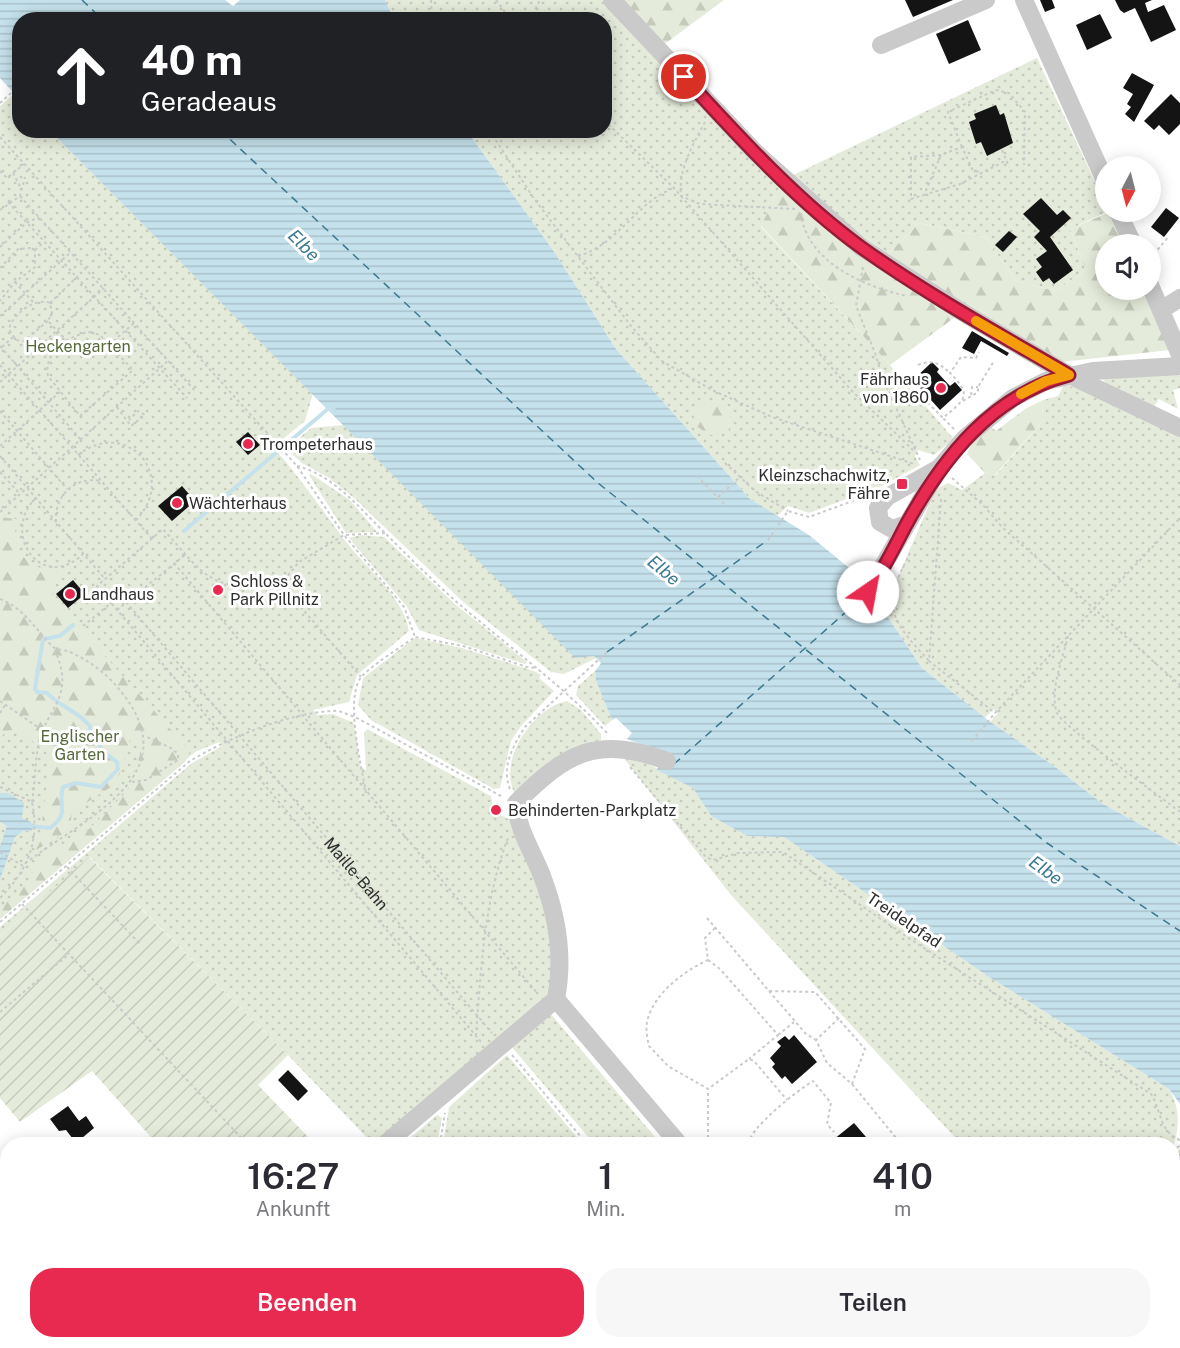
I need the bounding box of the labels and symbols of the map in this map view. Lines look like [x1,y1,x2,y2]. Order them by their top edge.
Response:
pin [658,51,709,102]
north arrow [1095,156,1161,222]
water label: Elbe [284,225,324,265]
park label: Heckengarten [25,337,131,356]
place label: Fährhaus von 1860 [860,370,929,407]
marker: Fährhaus von 1860 [934,381,948,395]
place label: Trompeterhaus [260,435,373,454]
marker: Trompeterhaus [241,437,255,451]
place label: Kleinzschachwitz, Fähre [758,466,890,503]
marker: Kleinzschachwitz, Fähre [895,477,909,491]
place label: Wächterhaus [189,494,287,513]
marker: Wächterhaus [170,496,184,510]
water label: Elbe [643,550,685,590]
position arrow [836,560,900,624]
place label: Schloss & Park Pillnitz [230,572,319,609]
marker: Schloss & Park Pillnitz [211,583,225,597]
place label: Landhaus [82,585,154,604]
marker: Landhaus [63,587,77,601]
park label: Englischer Garten [41,727,119,764]
place label: Behinderten-Parkplatz [508,801,676,820]
marker: Behinderten-Parkplatz [489,803,503,817]
street label: Maille-Bahn [320,833,393,914]
water label: Elbe [1025,851,1067,889]
street label: Treidelpfad [863,888,945,952]

